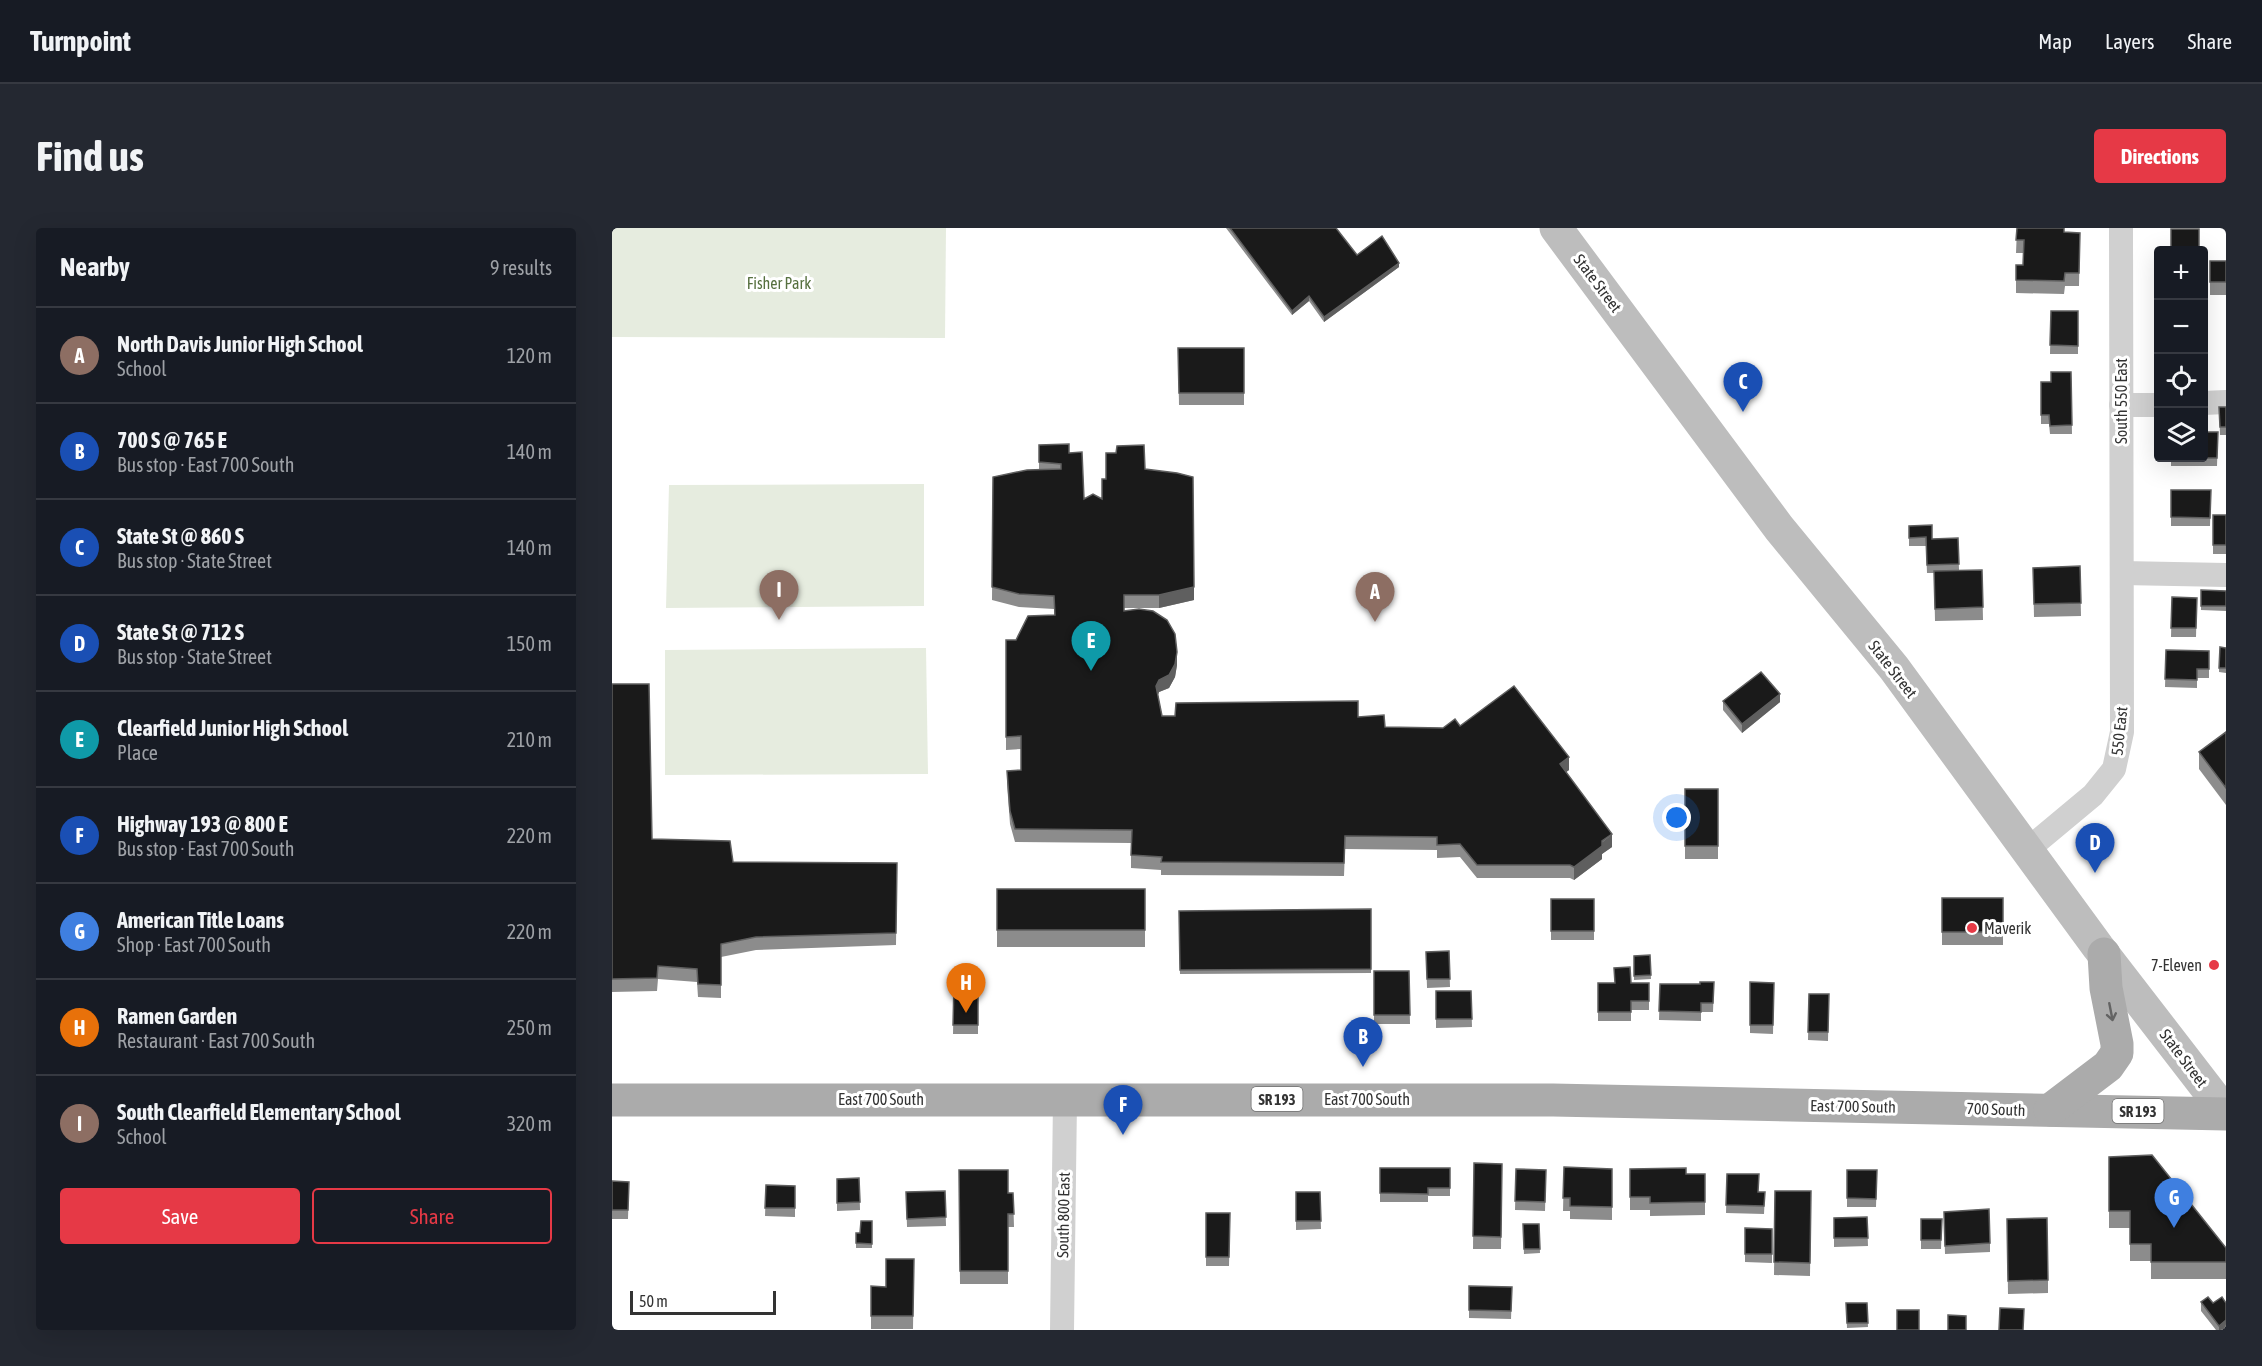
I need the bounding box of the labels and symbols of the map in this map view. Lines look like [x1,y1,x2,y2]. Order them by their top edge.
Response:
street label: State Street [1570,251,1626,316]
park label: Fisher Park [747,274,811,292]
street label: South 550 East [2112,358,2130,444]
pin: C [1724,362,1762,412]
pin: I [760,570,798,620]
pin: A [1356,572,1395,622]
pin: E [1072,622,1110,671]
street label: State Street [1865,637,1921,702]
street label: 550 East [2107,705,2131,756]
your location [1662,803,1691,832]
pin: D [2076,824,2114,873]
place label: Maverik [1984,919,2031,937]
marker: Maverik [1965,921,1979,935]
place label: 7-Eleven [2151,956,2202,974]
marker: 7-Eleven [2207,958,2221,972]
pin: H [946,964,986,1013]
one-way arrow [2106,1002,2117,1021]
pin: B [1344,1018,1383,1067]
street label: State Street [2156,1026,2212,1091]
pin: F [1104,1086,1142,1135]
road number: SR 193 [1252,1087,1302,1111]
street label: East 700 South [838,1090,924,1108]
street label: East 700 South [1324,1090,1410,1108]
street label: East 700 South [1810,1096,1896,1116]
street label: 700 South [1966,1099,2026,1119]
road number: SR 193 [2112,1099,2164,1123]
street label: South 800 East [1053,1172,1073,1258]
pin: G [2154,1178,2194,1228]
scale bar [630,1288,776,1316]

